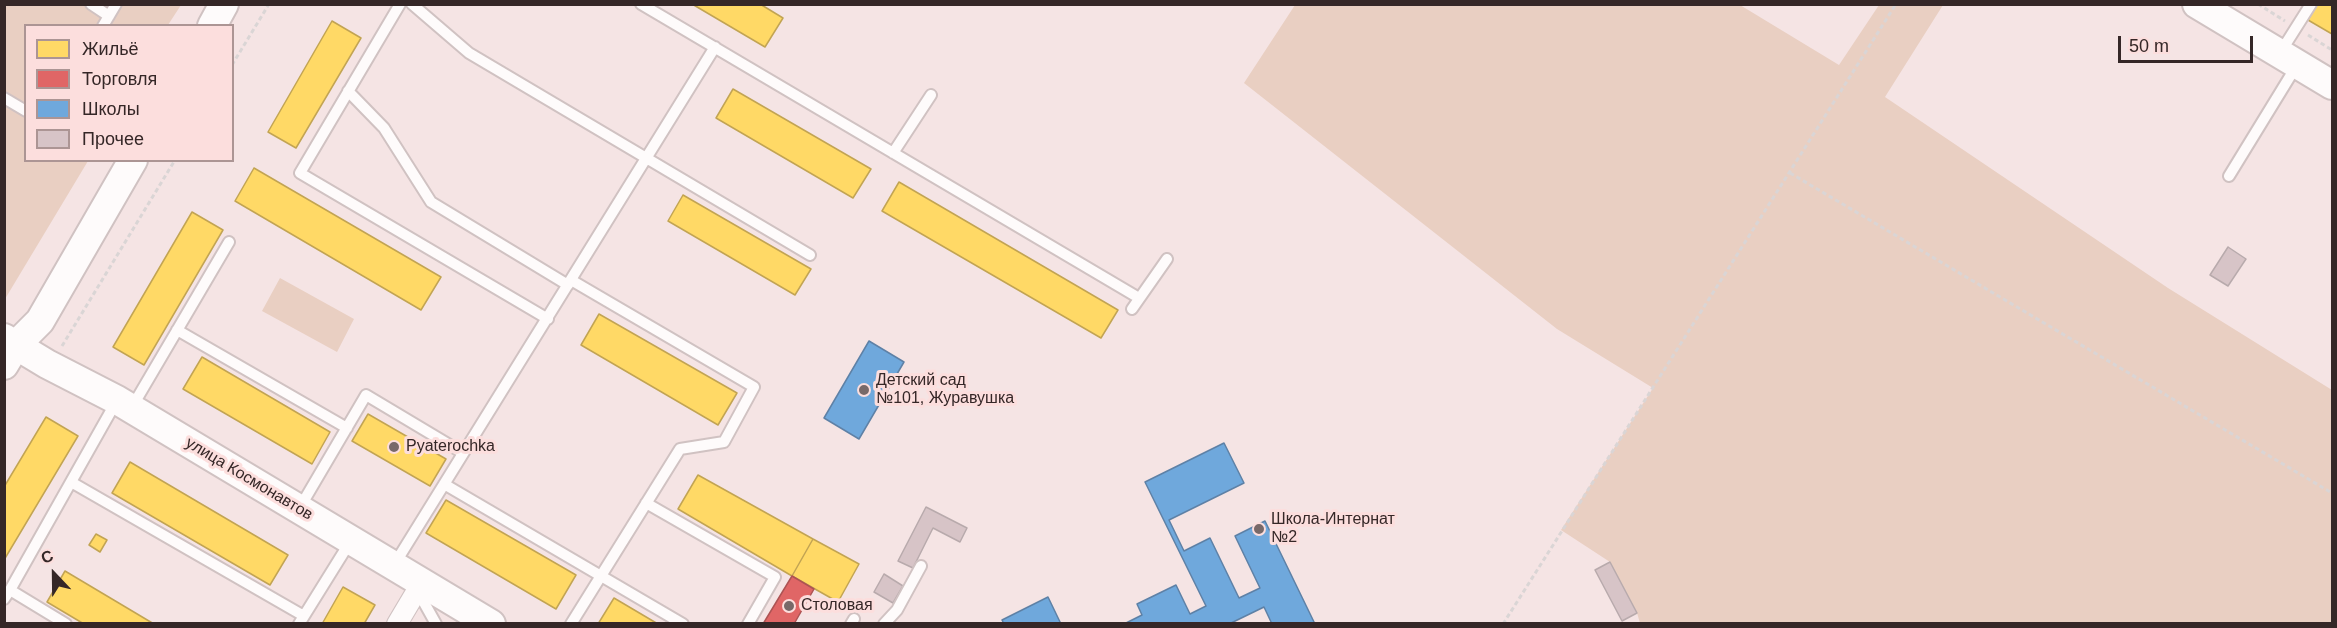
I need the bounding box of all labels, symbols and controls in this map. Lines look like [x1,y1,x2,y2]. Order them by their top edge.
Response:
legend [24,24,234,162]
scale bar [2121,24,2256,62]
text: 50 m [2129,36,2169,56]
text: Жильё [82,39,139,59]
text: Торговля [82,69,157,89]
text: Школы [82,99,140,119]
text: Прочее [82,129,144,149]
place label: Детский сад №101, Журавушка [876,371,1014,409]
marker: Детский сад №101, Журавушка [857,383,871,397]
street label: улица Космонавтов [182,433,316,525]
place label: Pyaterochka [406,437,495,457]
marker: Pyaterochka [387,440,401,454]
place label: Школа-Интернат №2 [1271,510,1395,548]
marker: Школа-Интернат №2 [1252,522,1266,536]
north arrow [24,544,84,604]
text: С [39,547,56,567]
place label: Столовая [801,596,873,616]
marker: Столовая [782,599,796,613]

